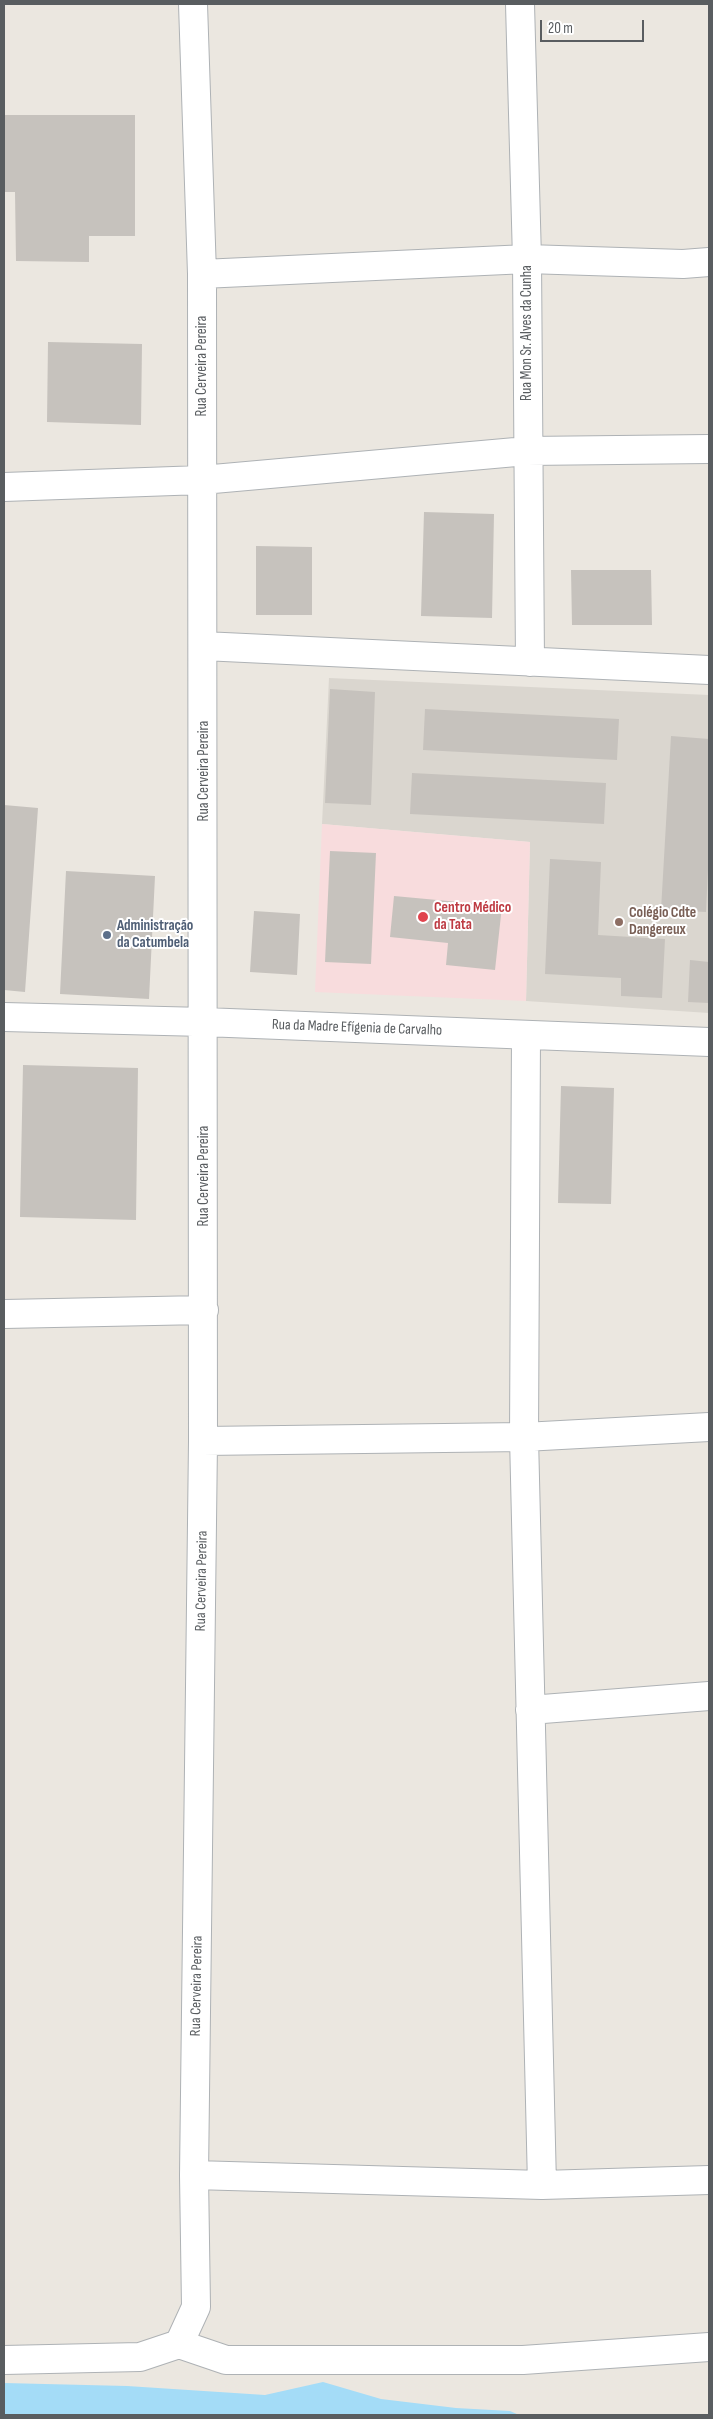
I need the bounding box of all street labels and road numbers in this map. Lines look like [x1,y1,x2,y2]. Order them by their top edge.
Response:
street label: Rua Mon Sr. Alves da Cunha [518,265,536,401]
street label: Rua Cerveira Pereira [193,316,211,416]
street label: Rua Cerveira Pereira [195,721,213,821]
street label: Rua da Madre Efígenia de Carvalho [271,1016,443,1040]
street label: Rua Cerveira Pereira [195,1126,213,1226]
street label: Rua Cerveira Pereira [192,1530,212,1632]
street label: Rua Cerveira Pereira [187,1935,207,2037]

